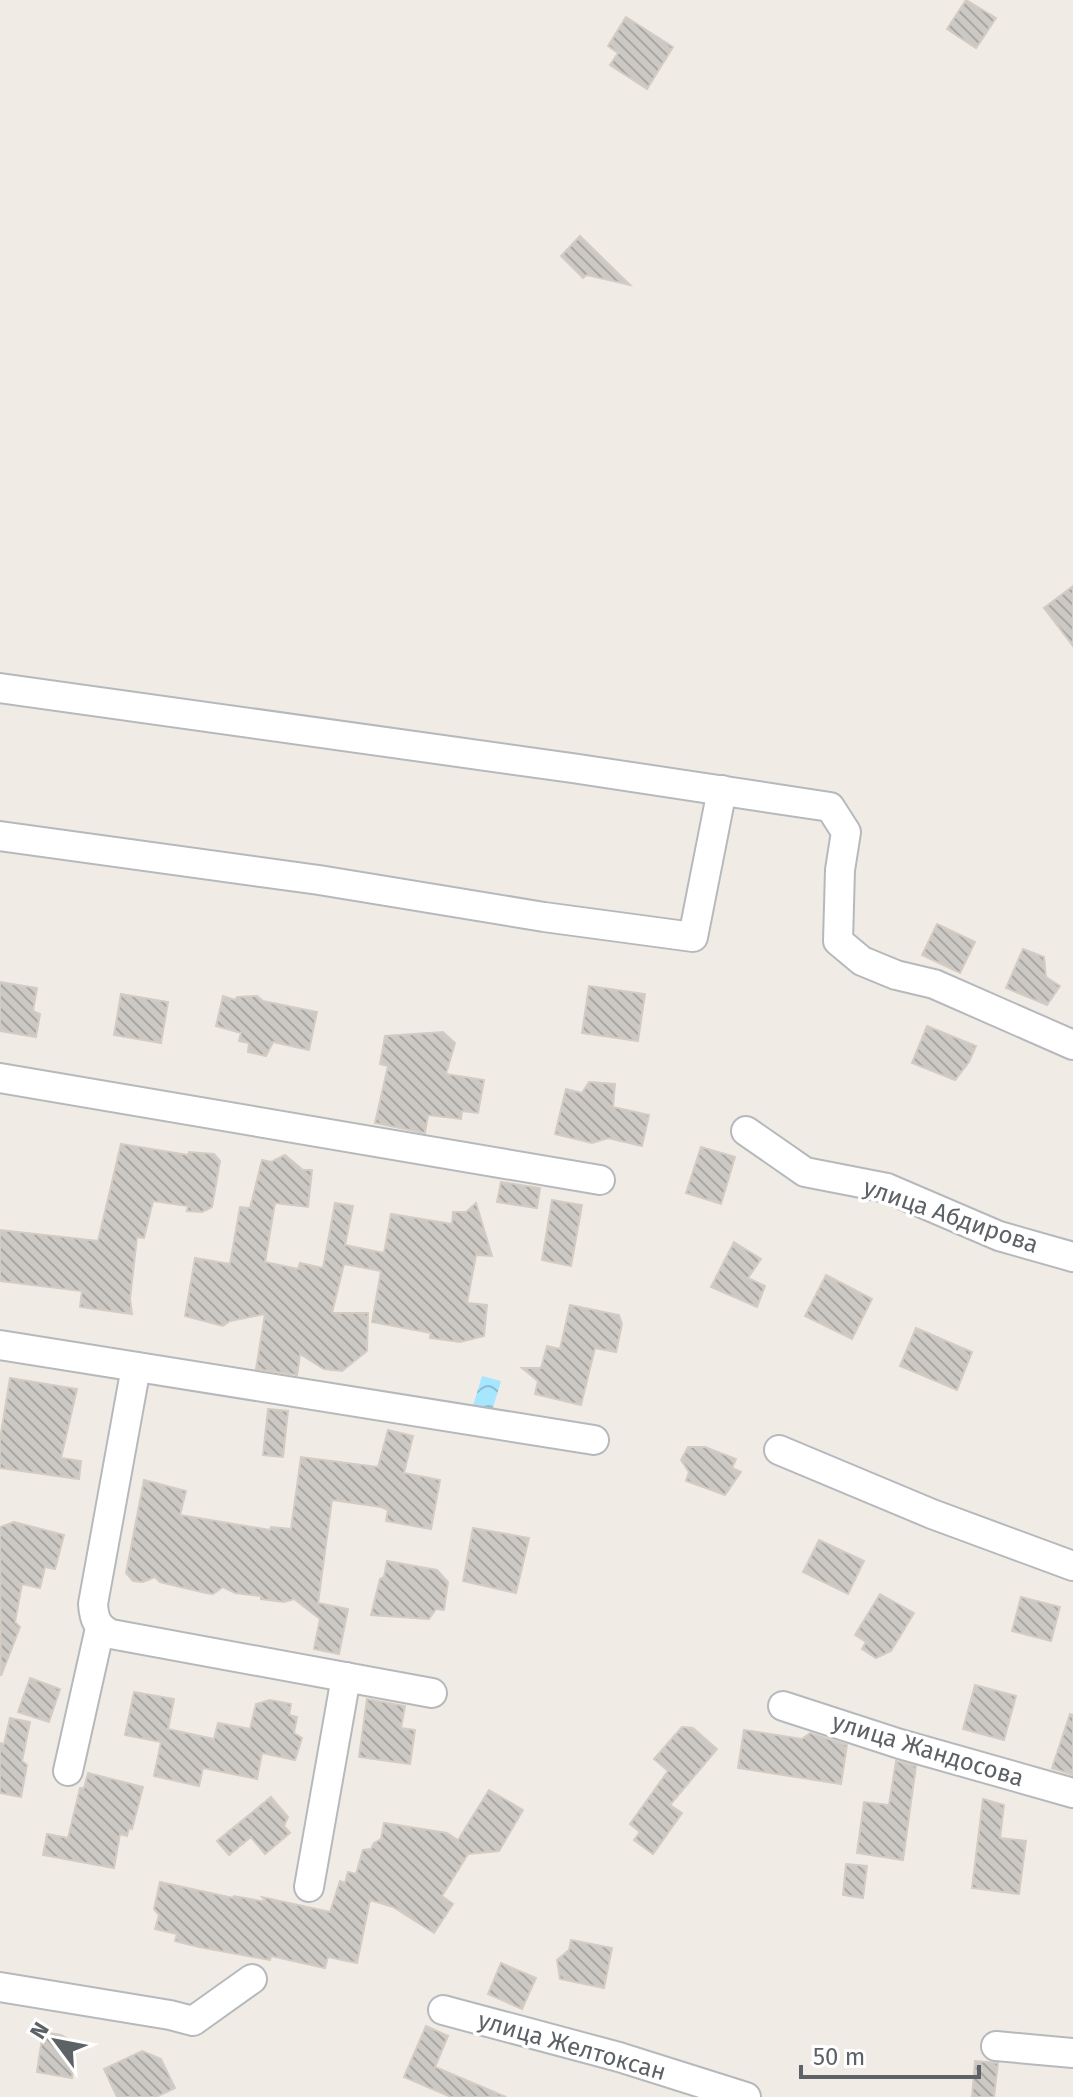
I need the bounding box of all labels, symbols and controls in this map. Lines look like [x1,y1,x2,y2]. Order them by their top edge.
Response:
street label: улица Абдирова [860,1173,1042,1259]
street label: улица Жандосова [829,1708,1027,1792]
north arrow [16,2001,96,2081]
street label: улица Желтоксан [475,2006,669,2086]
text: N [24,2017,55,2044]
scale bar [801,2029,979,2079]
text: 50 m [813,2043,865,2071]

